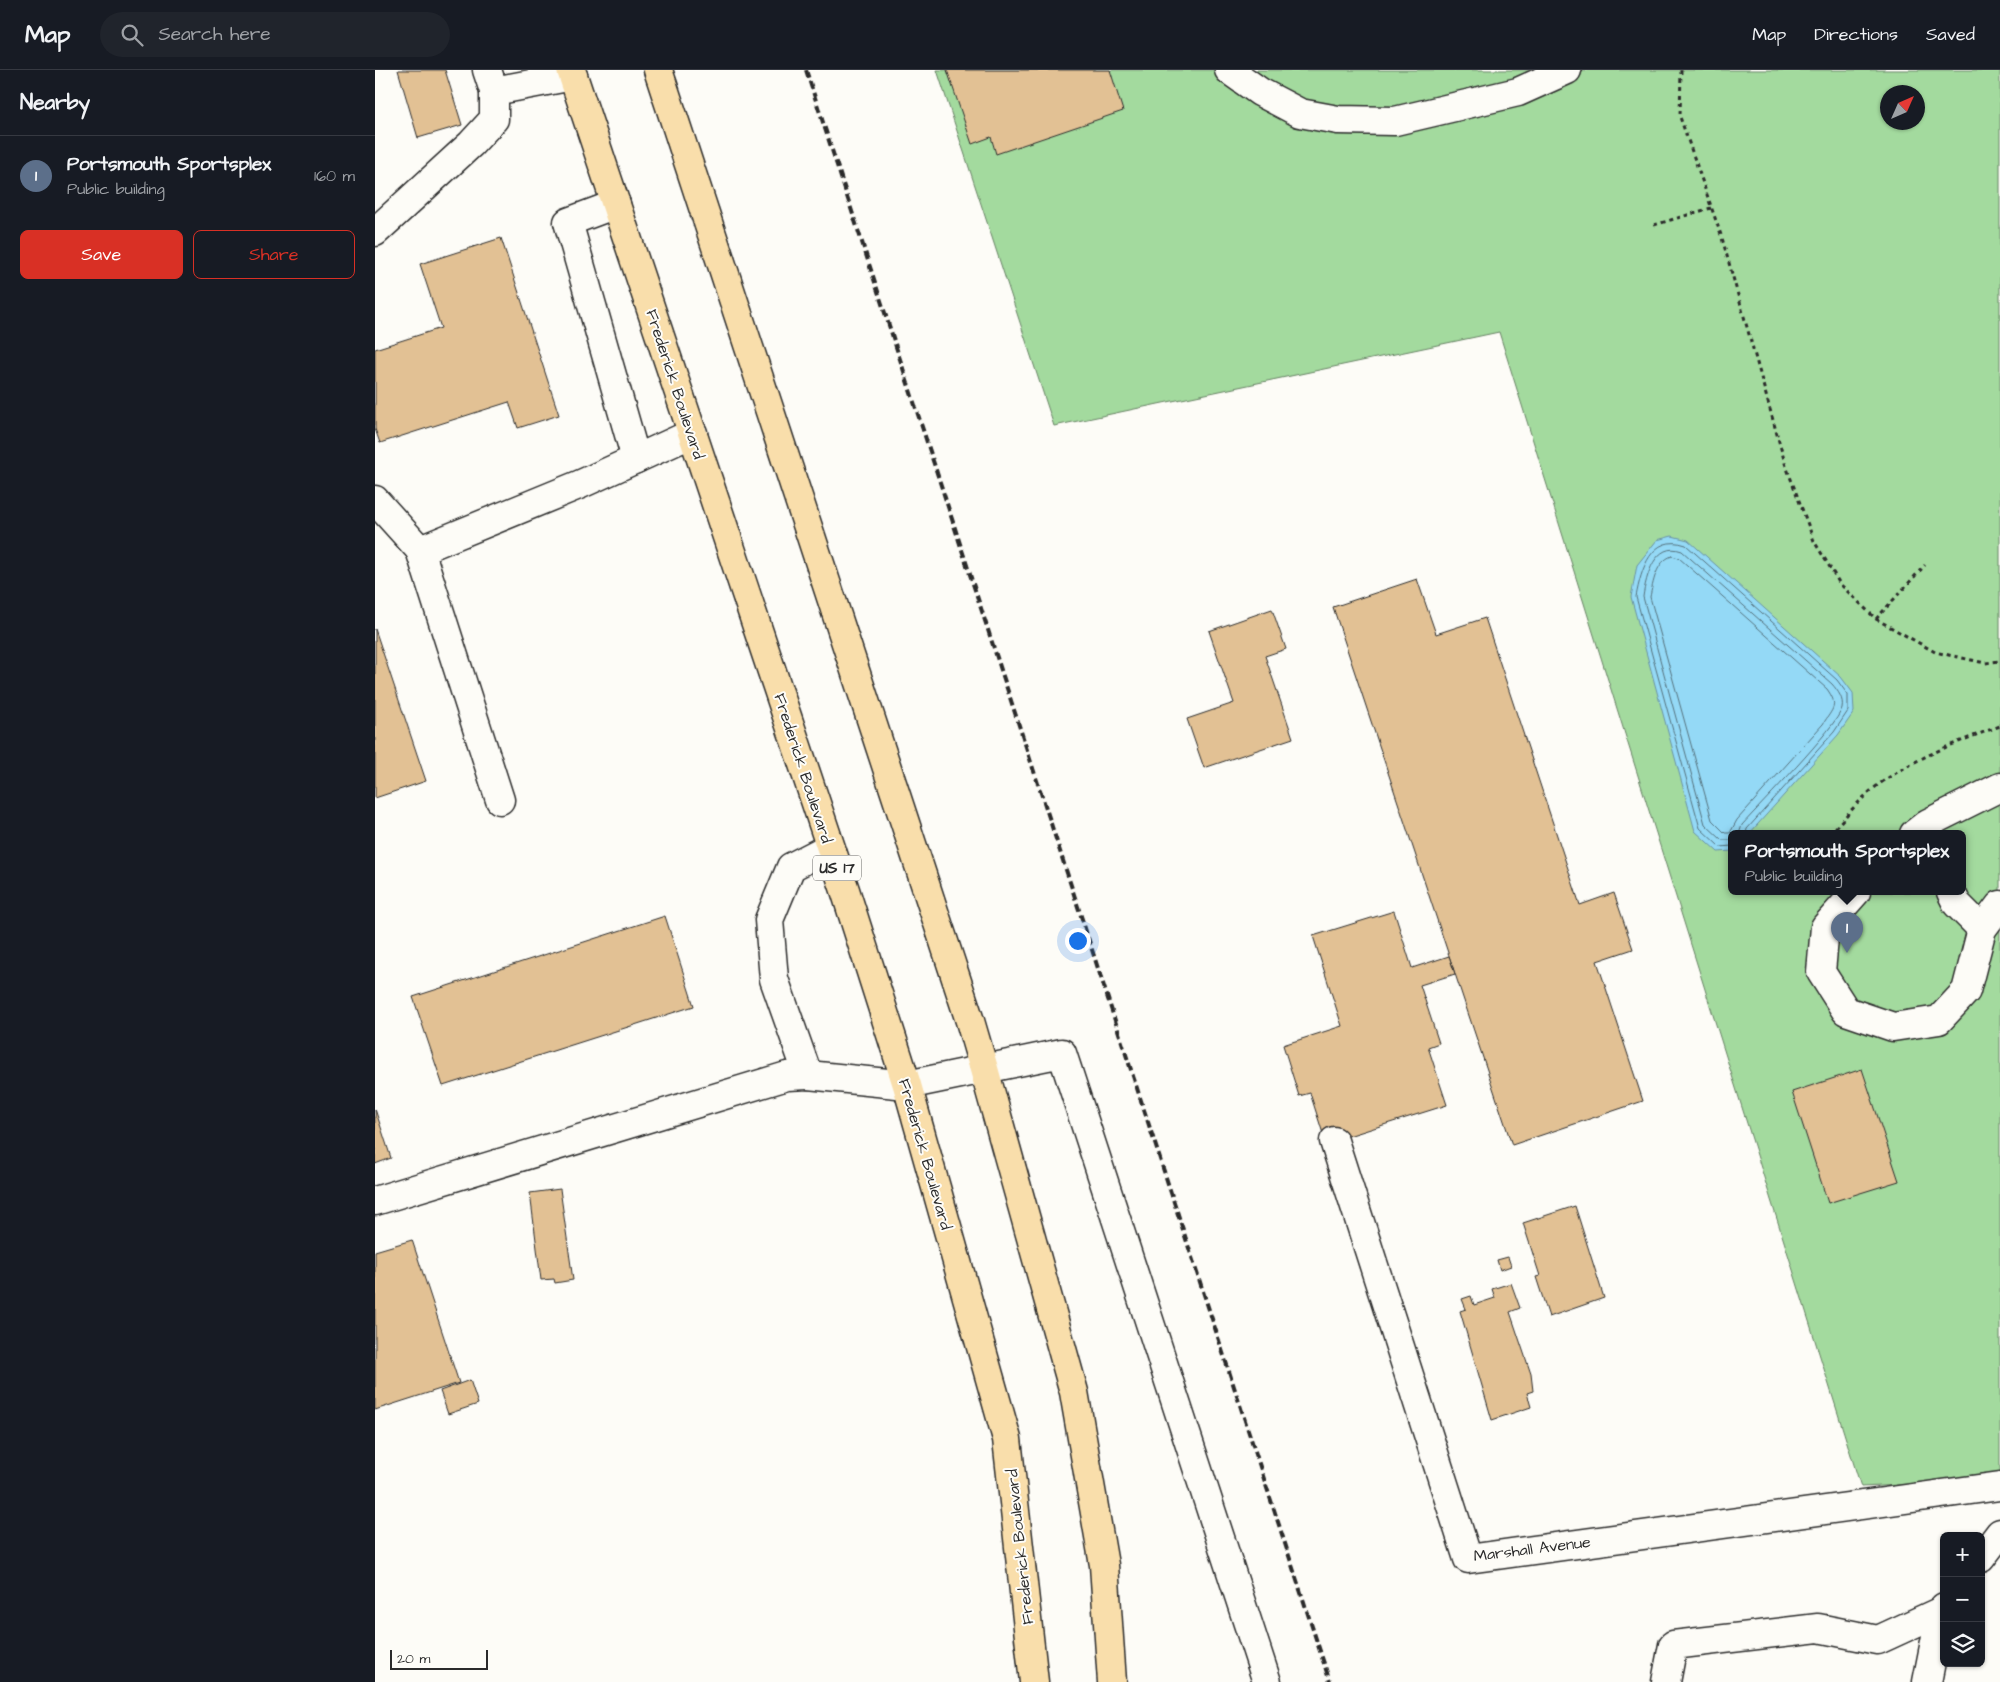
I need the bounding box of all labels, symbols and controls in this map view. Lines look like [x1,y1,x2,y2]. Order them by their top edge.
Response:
search box [100,12,450,57]
text: Map [25,18,70,52]
icon: search [118,21,146,49]
text: Search here [158,21,271,48]
text: Map [1752,22,1786,47]
text: Directions [1814,22,1898,47]
text: Saved [1926,22,1975,47]
north arrow [1880,85,1925,130]
text: Nearby [20,88,90,117]
text: Portsmouth Sportsplex [67,151,271,178]
text: 1 [35,165,37,187]
text: 160 m [314,165,355,187]
text: Public building [67,178,165,200]
button: Save [20,230,183,279]
button: Share [193,230,355,279]
street label: Frederick Boulevard [640,307,710,462]
street label: Frederick Boulevard [768,691,838,846]
popup [1728,830,1966,895]
text: Portsmouth Sportsplex [1745,838,1949,865]
road number: US 17 [813,856,861,880]
text: Public building [1745,865,1843,887]
pin: 1 [1831,912,1863,953]
your location [1065,928,1091,954]
street label: Frederick Boulevard [893,1076,957,1232]
street label: Frederick Boulevard [1001,1468,1039,1626]
street label: Marshall Avenue [1472,1531,1592,1567]
map controls [1940,1532,1985,1667]
button: + [1940,1532,1985,1577]
button: − [1940,1577,1985,1622]
button: layers [1940,1622,1985,1667]
scale bar [390,1647,487,1670]
text: 20 m [397,1649,430,1669]

